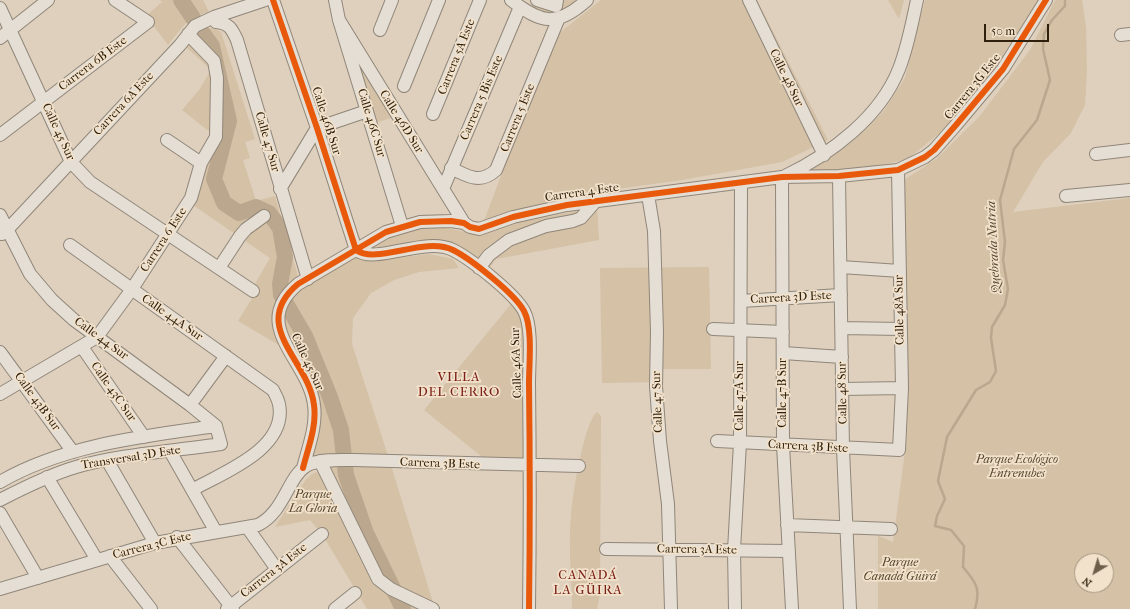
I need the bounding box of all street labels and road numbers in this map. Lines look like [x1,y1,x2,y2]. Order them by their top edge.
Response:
street label: Carrera 5A Este [435,17,479,97]
street label: Carrera 6B Este [56,34,130,94]
street label: Calle 48 Sur [766,47,806,109]
street label: Carrera 3G Este [942,51,1004,123]
street label: Carrera 5 Bis Este [458,53,506,143]
street label: Carrera 6A Este [91,69,157,139]
street label: Carrera 5 Este [498,82,538,154]
street label: Calle 46B Sur [308,85,344,157]
street label: Calle 46C Sur [354,87,388,159]
street label: Calle 46D Sur [376,88,426,156]
street label: Calle 45 Sur [39,101,77,163]
street label: Calle 47 Sur [252,110,282,174]
street label: Carrera 4 Este [544,181,620,205]
street label: Carrera 6 Este [138,205,190,275]
street label: Calle 48A Sur [892,275,908,345]
street label: Carrera 3D Este [750,289,832,307]
street label: Calle 44A Sur [139,292,205,344]
street label: Calle 44 Sur [71,315,131,363]
street label: Calle 46A Sur [509,327,525,399]
street label: Calle 45 Sur [288,331,326,393]
street label: Calle 47B Sur [776,358,790,428]
street label: Calle 43C Sur [87,359,139,425]
street label: Calle 47A Sur [733,361,747,431]
street label: Calle 48 Sur [835,362,851,424]
street label: Calle 43B Sur [11,370,63,434]
street label: Calle 47 Sur [650,371,666,433]
street label: Carrera 3B Este [768,438,848,456]
street label: Transversal 3D Este [80,443,182,473]
street label: Carrera 3B Este [400,455,480,473]
street label: Carrera 3C Este [111,529,193,563]
street label: Carrera 3A Este [238,541,310,601]
street label: Carrera 3A Este [657,542,737,558]

